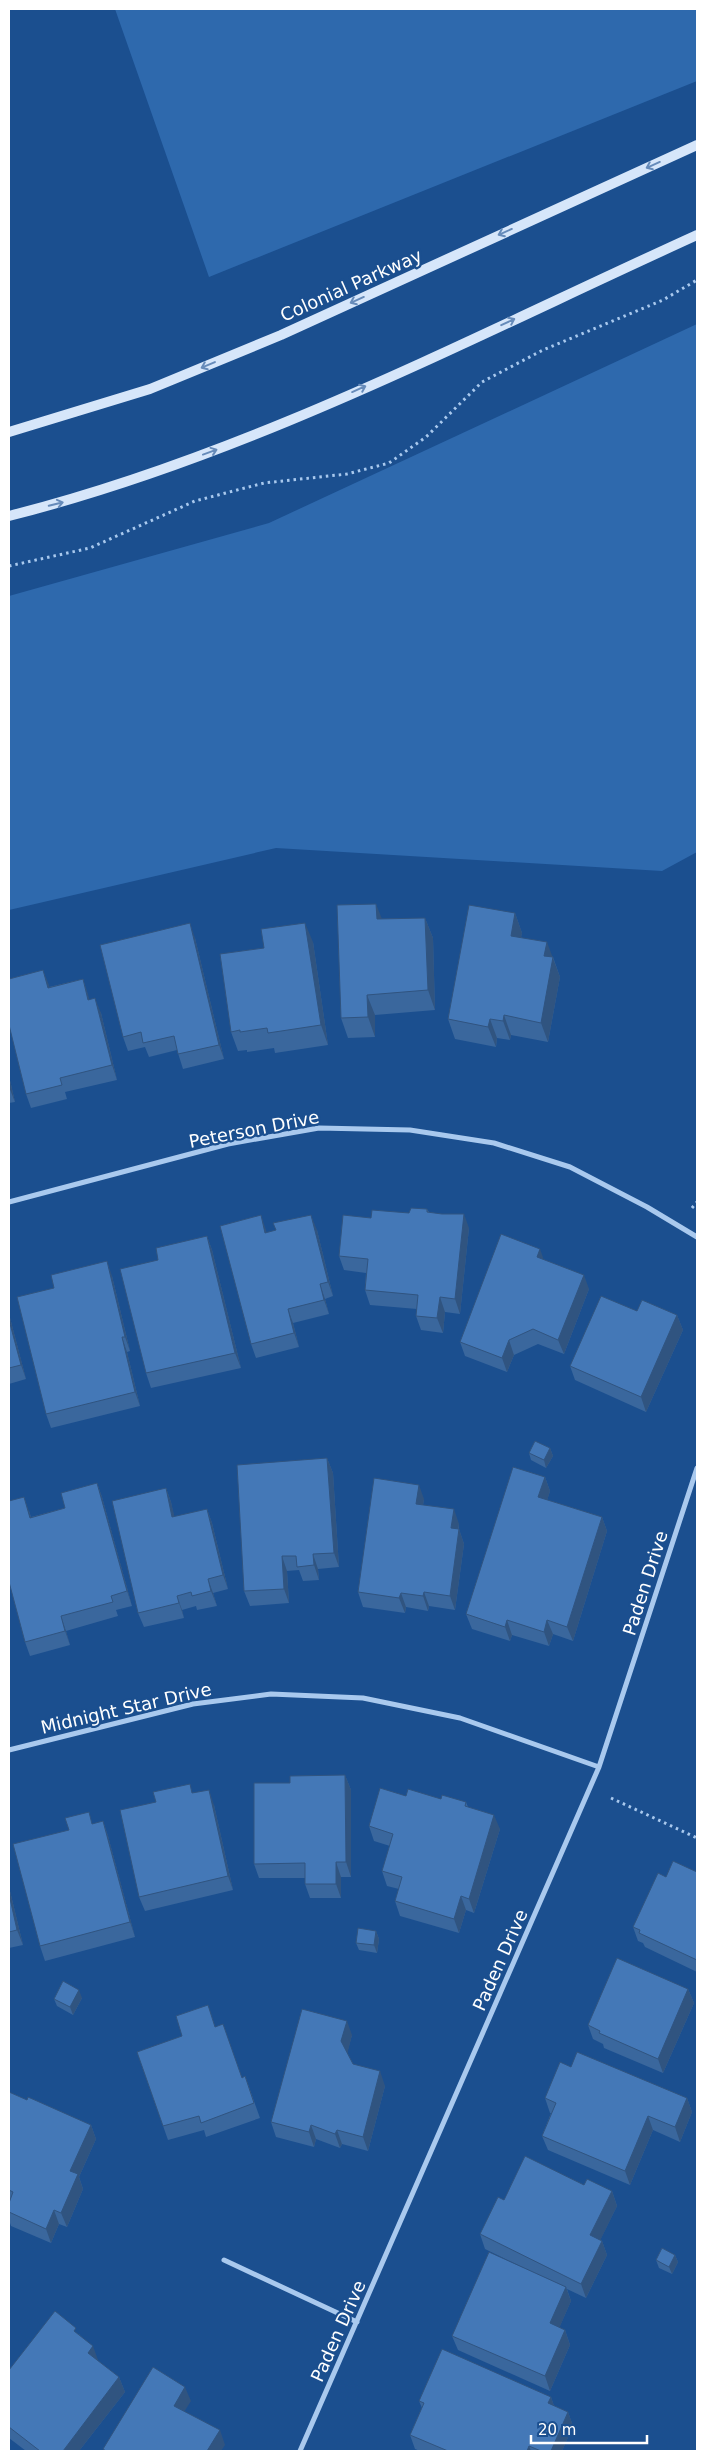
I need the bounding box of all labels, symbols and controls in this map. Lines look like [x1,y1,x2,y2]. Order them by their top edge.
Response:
one-way arrow [646,161,661,170]
one-way arrow [498,228,513,238]
street label: Colonial Parkway [277,244,426,326]
one-way arrow [350,295,365,305]
one-way arrow [500,317,515,327]
one-way arrow [201,360,216,370]
one-way arrow [352,384,367,393]
one-way arrow [201,447,217,456]
one-way arrow [48,499,64,509]
street label: Peterson Drive [187,1106,321,1152]
street label: Paden Drive [618,1528,672,1638]
street label: Midnight Star Drive [39,1678,213,1738]
street label: Paden Drive [468,1906,532,2014]
street label: Paden Drive [306,2277,370,2385]
scale bar [531,2412,647,2444]
text: 20 m [538,2421,576,2439]

